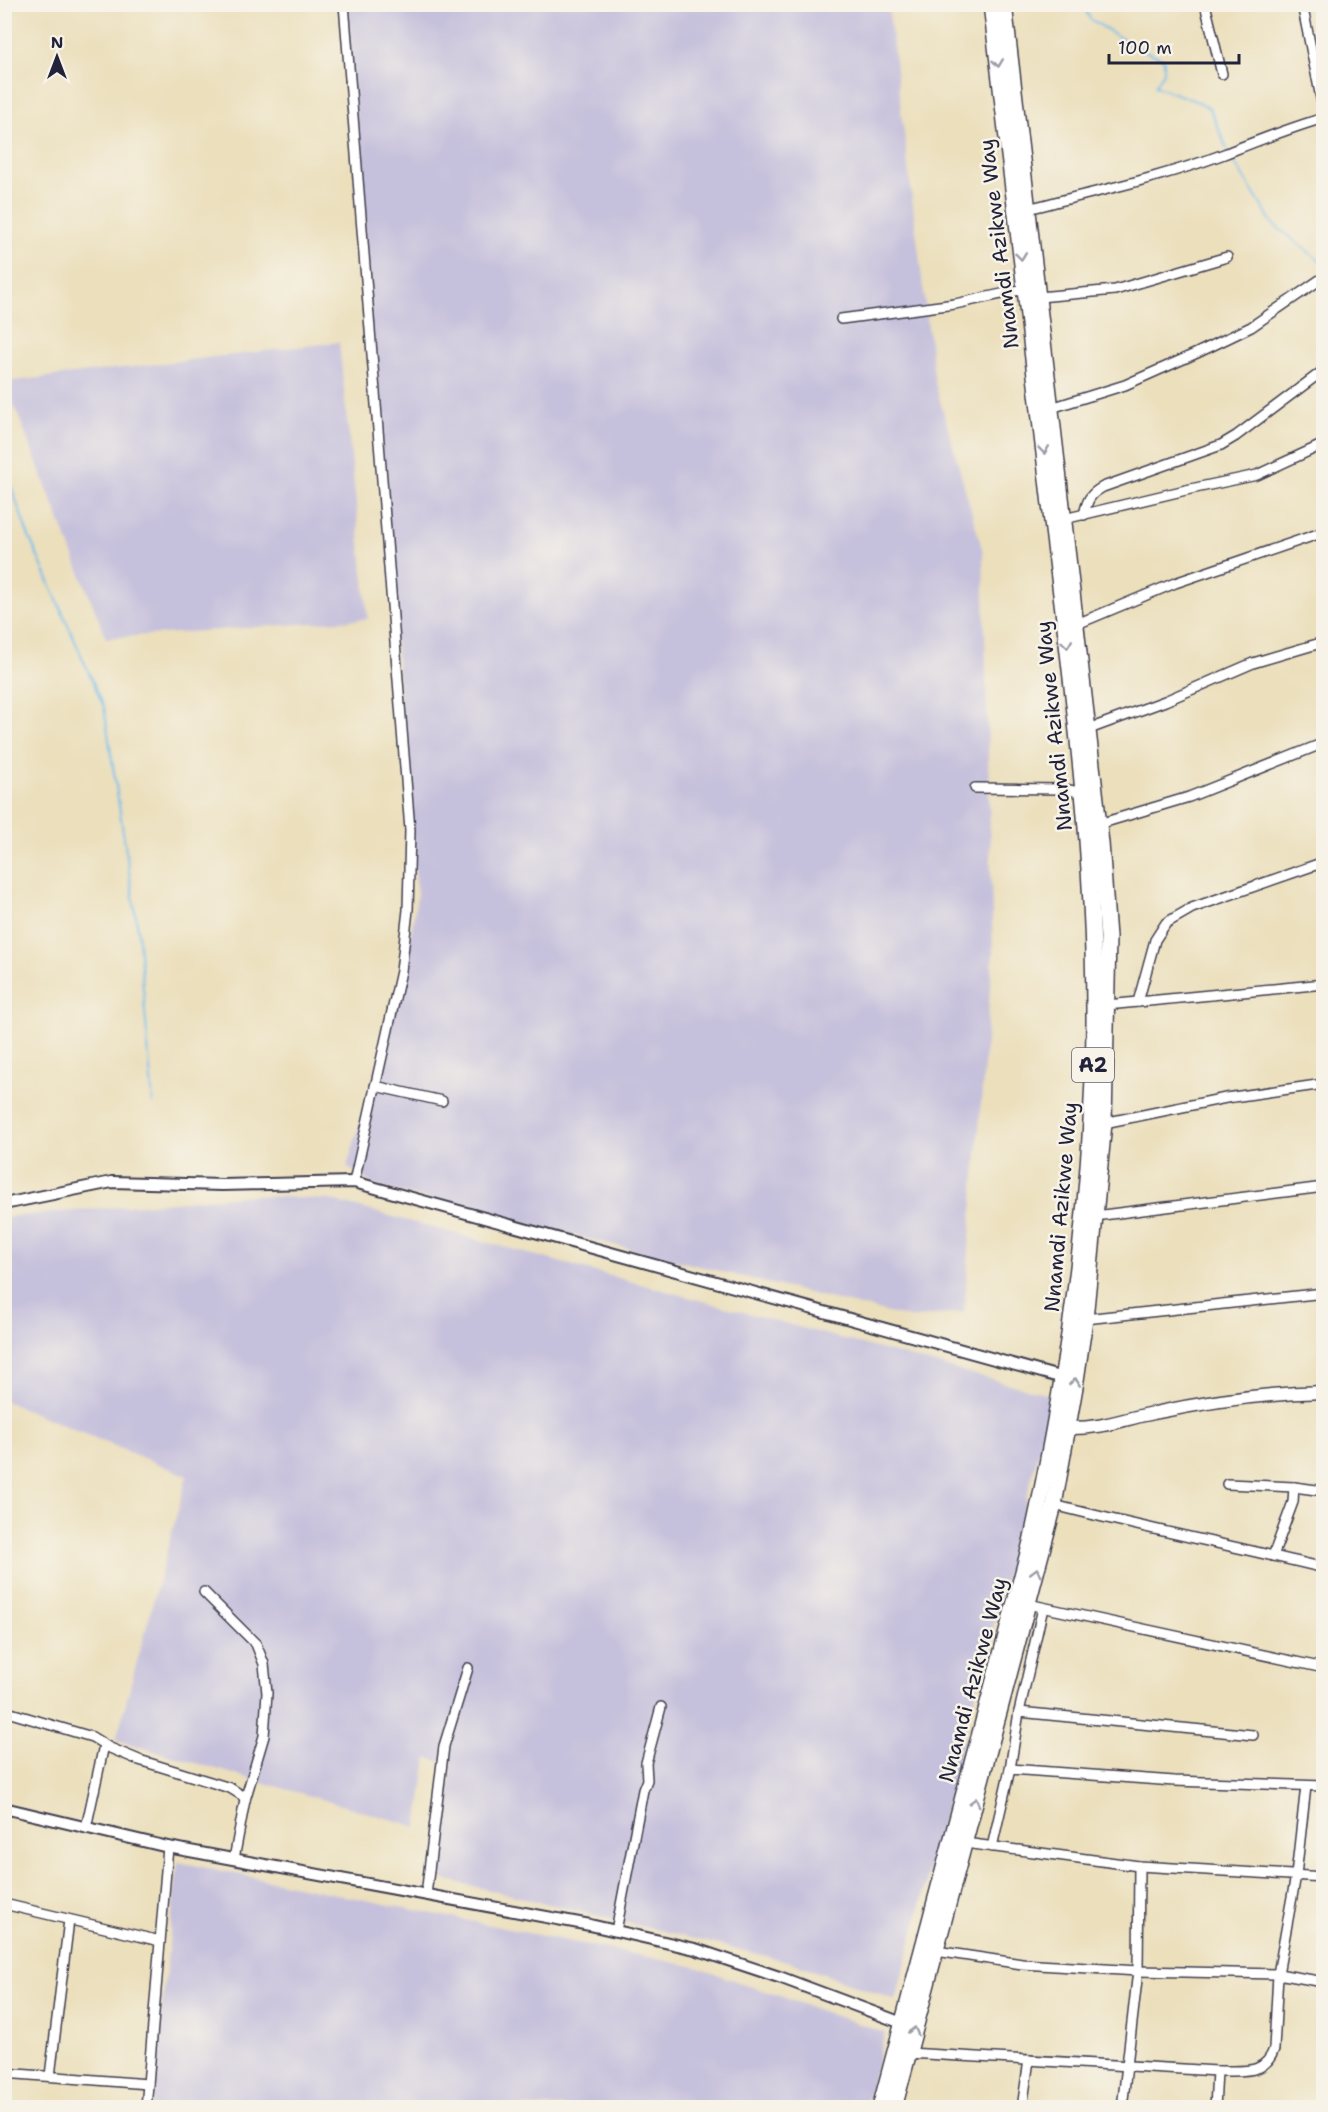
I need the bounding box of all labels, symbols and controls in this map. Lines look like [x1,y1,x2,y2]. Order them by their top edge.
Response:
north arrow [27,27,87,87]
scale bar [1109,27,1240,65]
text: N [51,32,63,53]
text: 100 m [1118,36,1172,60]
one-way arrow [991,58,1004,67]
street label: Nnamdi Azikwe Way [972,137,1026,351]
one-way arrow [1015,252,1027,261]
one-way arrow [1037,445,1049,454]
street label: Nnamdi Azikwe Way [1029,619,1079,833]
one-way arrow [1060,639,1073,648]
road number: A2 [1072,1048,1114,1082]
street label: Nnamdi Azikwe Way [1038,1101,1084,1313]
one-way arrow [1069,1377,1081,1386]
one-way arrow [1029,1568,1042,1578]
street label: Nnamdi Azikwe Way [932,1574,1014,1786]
one-way arrow [968,1797,981,1807]
one-way arrow [907,2026,920,2036]

